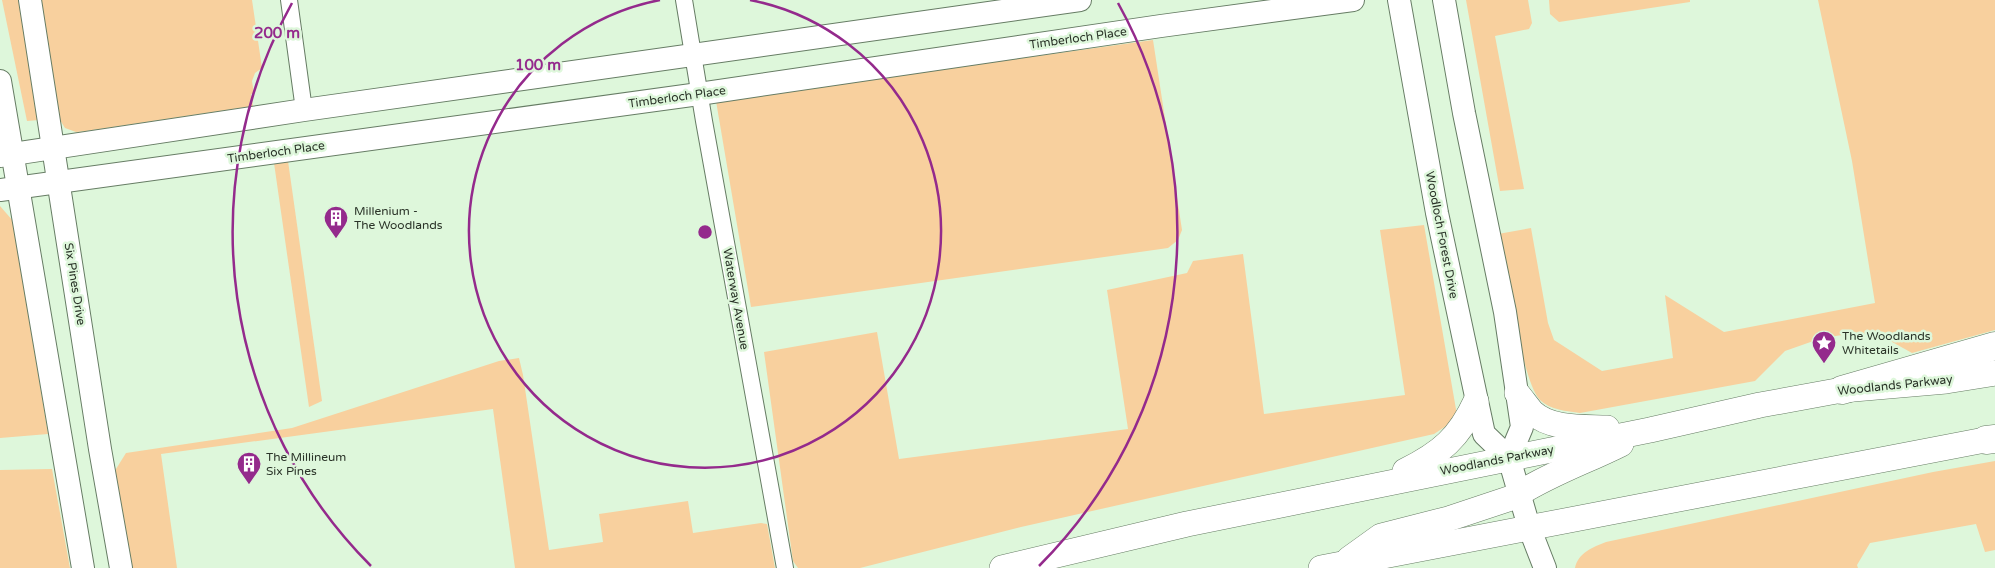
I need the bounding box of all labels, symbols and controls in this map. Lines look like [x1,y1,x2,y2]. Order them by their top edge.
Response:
text: 200 m [254,24,300,42]
street label: Timberloch Place [1028,24,1128,52]
text: 100 m [515,56,561,74]
street label: Timberloch Place [627,83,727,111]
street label: Timberloch Place [226,138,326,166]
street label: Woodloch Forest Drive [1423,170,1461,300]
place label: Millenium - The Woodlands [354,204,443,232]
building icon: Millenium - The Woodlands [323,205,349,239]
centre of rings [696,223,714,241]
street label: Six Pines Drive [62,242,88,326]
street label: Waterway Avenue [720,247,752,351]
place label: The Woodlands Whitetails [1842,329,1931,357]
place icon: The Woodlands Whitetails [1811,330,1837,364]
street label: Woodlands Parkway [1837,372,1954,398]
street label: Woodlands Parkway [1439,442,1556,478]
place label: The Millineum Six Pines [266,450,346,478]
building icon: The Millineum Six Pines [236,451,262,485]

